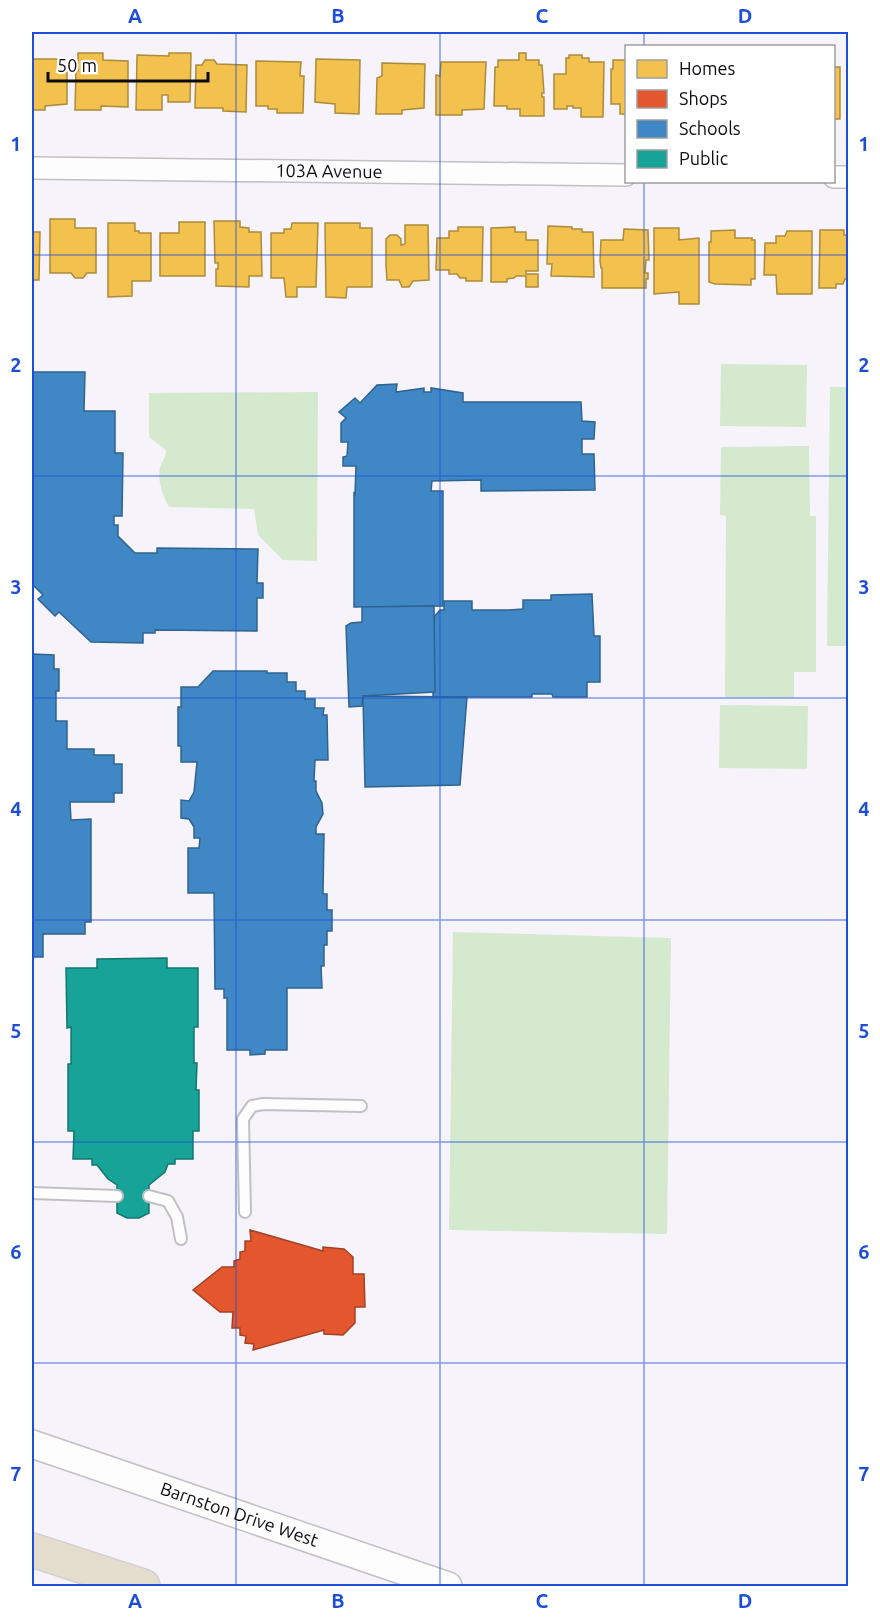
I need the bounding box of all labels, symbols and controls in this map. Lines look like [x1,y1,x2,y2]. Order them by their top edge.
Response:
text: A [128,4,142,27]
text: B [331,4,345,27]
text: C [536,4,549,27]
text: D [738,4,752,27]
scale bar [48,45,208,83]
legend [625,45,835,183]
text: 50 m [57,55,97,75]
text: Homes [679,58,736,78]
text: Shops [679,88,728,108]
text: Schools [679,118,741,138]
text: 1 [10,132,22,155]
text: 1 [858,132,870,155]
text: Public [679,148,728,168]
street label: 103A Avenue [275,160,383,181]
text: 2 [10,353,22,376]
text: 2 [858,353,870,376]
text: 3 [10,575,22,598]
text: 3 [858,575,870,598]
text: 4 [10,797,22,820]
text: 4 [858,797,870,820]
text: 5 [10,1019,22,1042]
text: 5 [858,1019,870,1042]
text: 6 [10,1240,22,1263]
text: 6 [858,1240,870,1263]
text: 7 [10,1462,22,1485]
text: 7 [858,1462,870,1485]
street label: Barnston Drive West [158,1478,321,1550]
text: A [128,1589,142,1612]
text: B [331,1589,345,1612]
text: C [536,1589,549,1612]
text: D [738,1589,752,1612]

